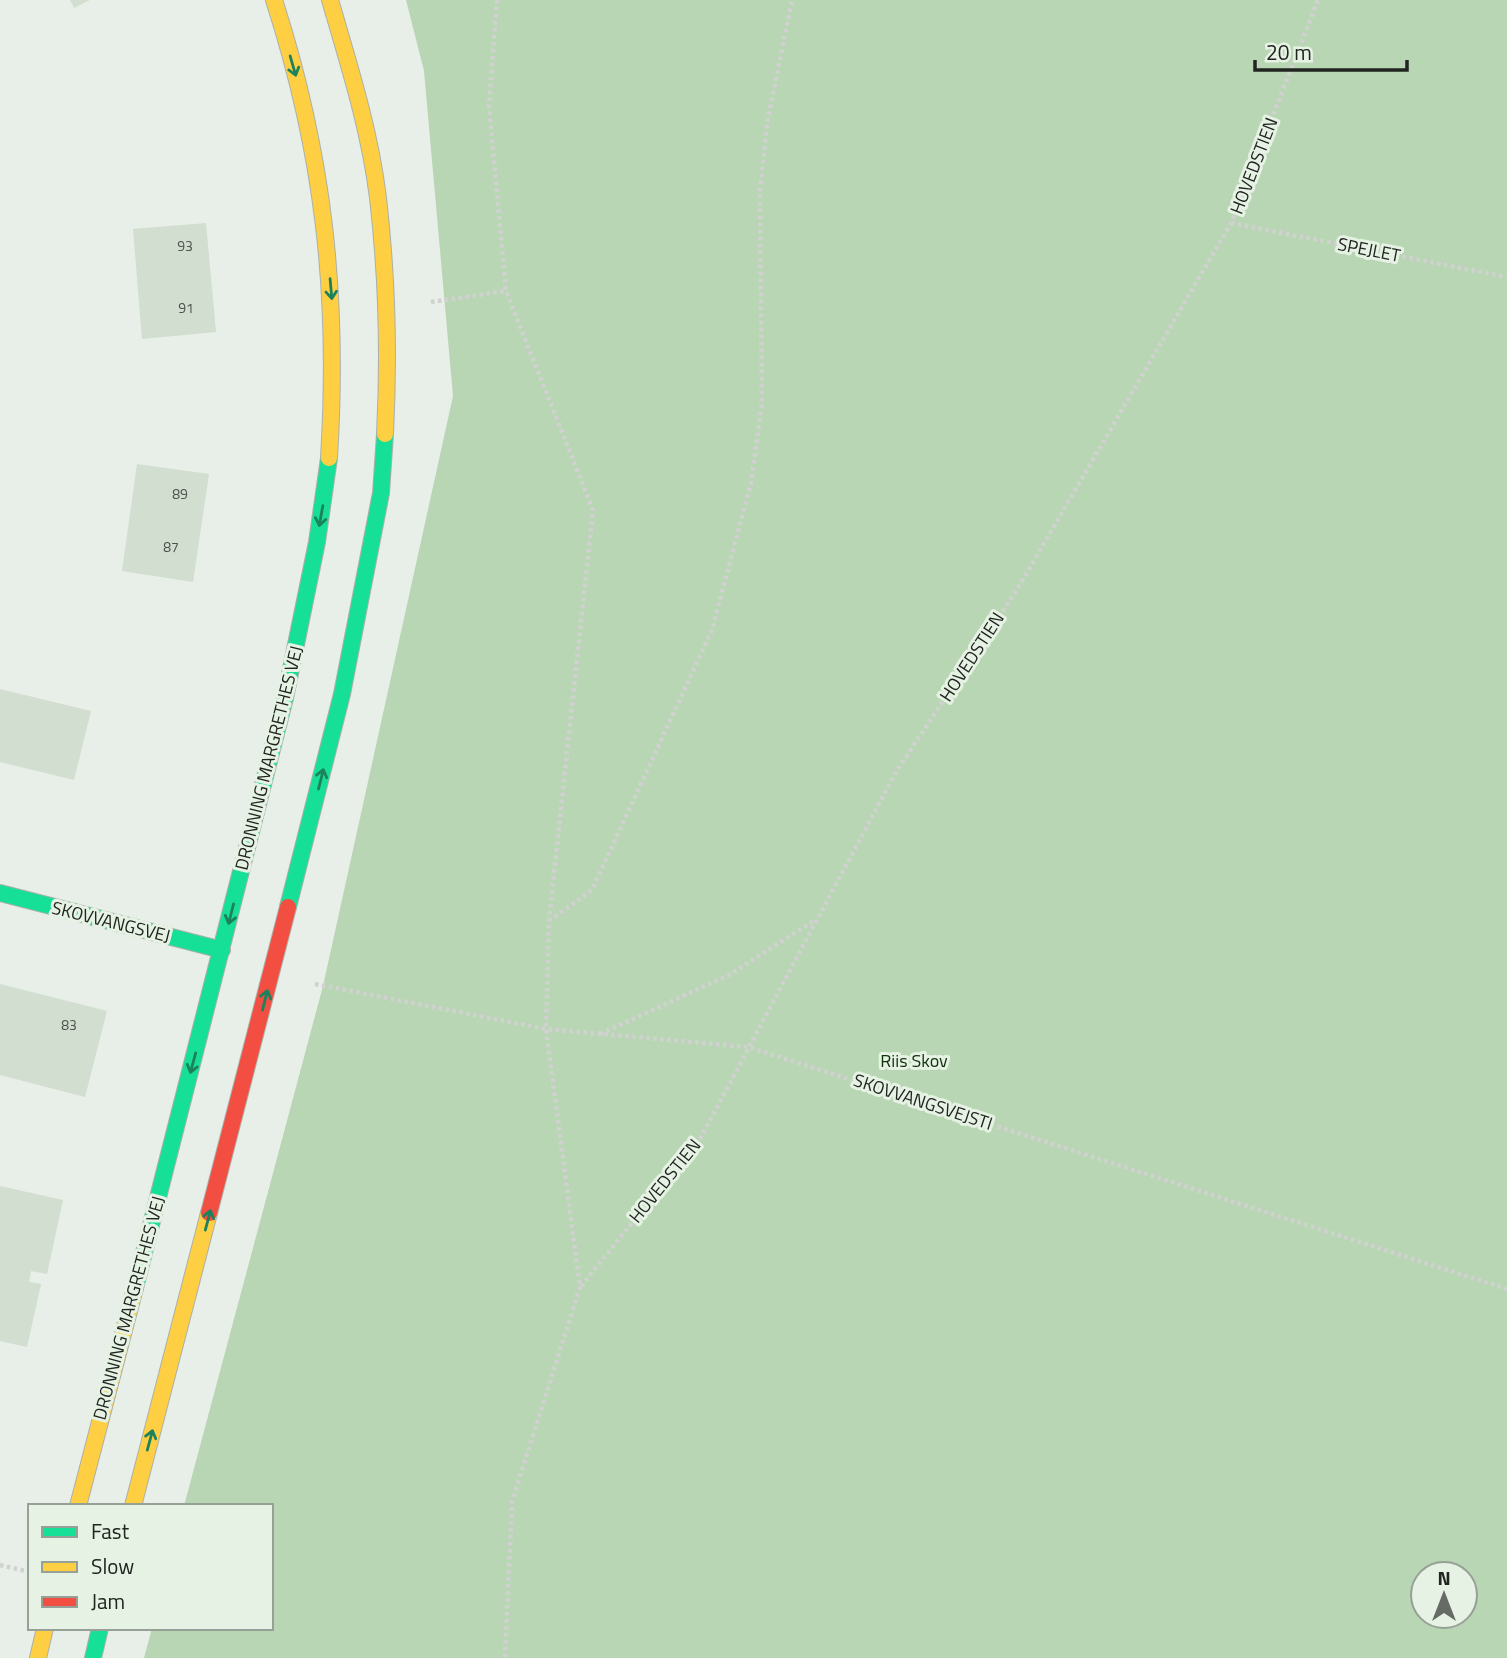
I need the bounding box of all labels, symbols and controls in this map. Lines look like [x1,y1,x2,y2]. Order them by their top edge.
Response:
scale bar [1255,28,1407,72]
text: 20 m [1266,36,1312,68]
one-way arrow [287,54,300,76]
street label: HOVEDSTIEN [1223,114,1284,218]
street label: SPEJLET [1335,230,1403,269]
house number: 93 [177,235,193,256]
one-way arrow [325,278,338,300]
house number: 91 [178,297,194,318]
house number: 89 [172,483,188,504]
one-way arrow [314,504,328,527]
house number: 87 [163,536,179,557]
street label: HOVEDSTIEN [933,607,1011,707]
street label: DRONNING MARGRETHES VEJ [228,643,309,873]
one-way arrow [315,768,328,791]
street label: SKOVVANGSVEJ [49,894,173,949]
one-way arrow [224,903,237,925]
one-way arrow [259,989,272,1011]
house number: 83 [61,1014,77,1035]
park label: Riis Skov [880,1047,948,1074]
one-way arrow [186,1052,199,1074]
street label: SKOVVANGSVEJSTI [850,1066,996,1137]
street label: HOVEDSTIEN [622,1133,707,1229]
street label: DRONNING MARGRETHES VEJ [86,1193,171,1423]
one-way arrow [202,1209,215,1232]
one-way arrow [144,1429,157,1452]
legend [28,1504,273,1630]
text: Fast [91,1515,130,1547]
text: Slow [91,1550,134,1582]
north arrow [1409,1560,1479,1630]
text: N [1437,1563,1451,1592]
text: Jam [91,1585,125,1617]

